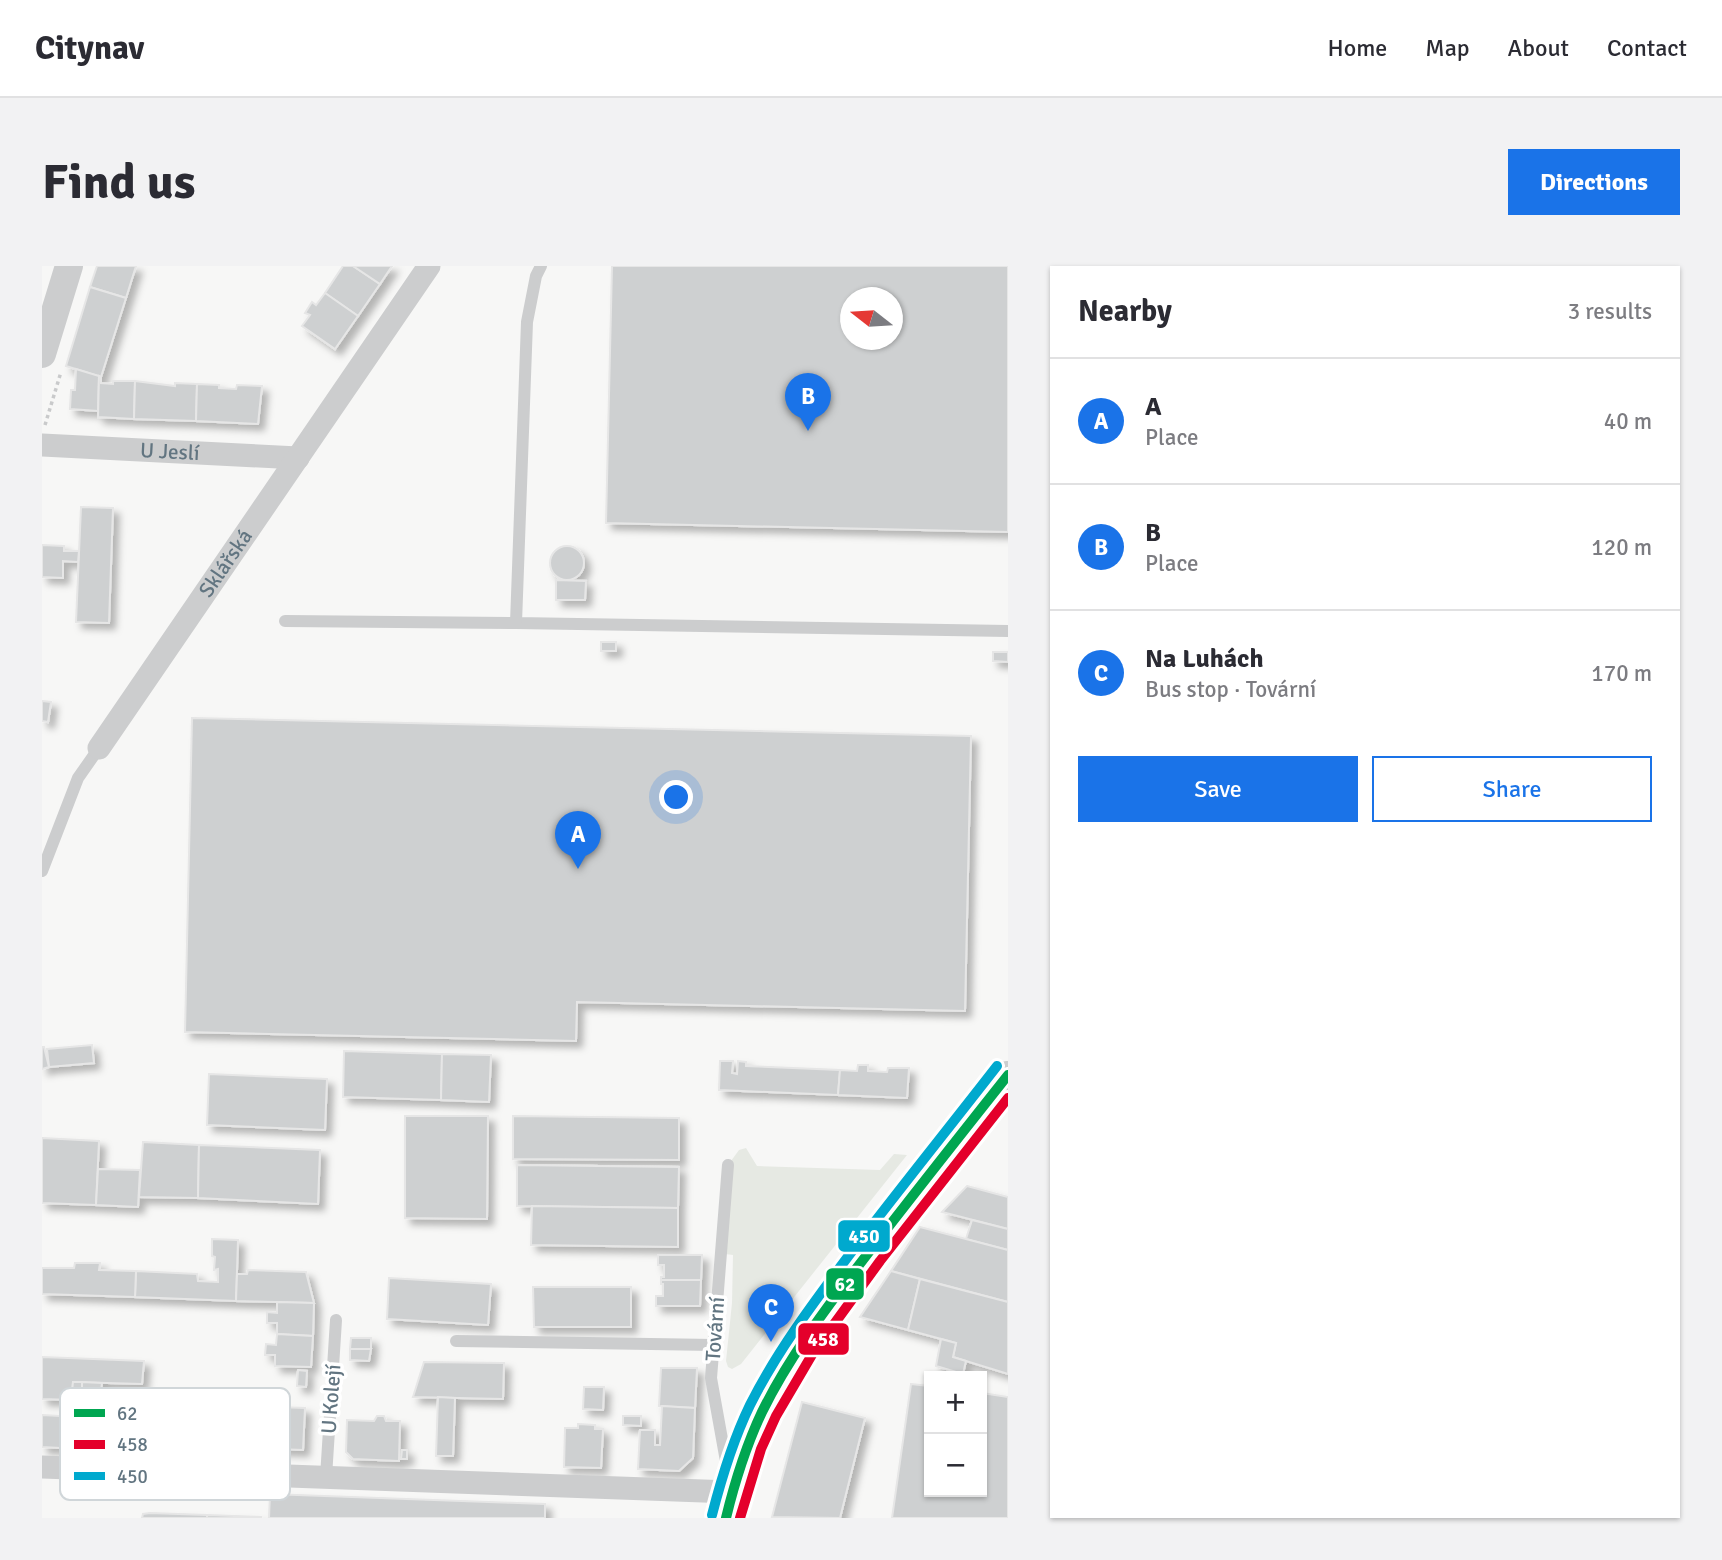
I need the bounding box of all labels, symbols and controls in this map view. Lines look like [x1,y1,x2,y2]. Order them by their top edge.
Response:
text: Citynav [35,28,144,69]
text: Home [1327,33,1387,63]
text: Map [1425,33,1470,63]
text: About [1508,33,1569,63]
text: Contact [1607,33,1687,63]
button: Directions [1508,149,1680,215]
text: Find us [42,152,195,212]
north arrow [840,287,903,350]
text: Nearby [1078,293,1172,330]
text: 3 results [1568,297,1652,326]
pin: B [785,373,831,431]
text: A [1145,391,1162,423]
text: A [1094,407,1108,436]
text: 40 m [1604,407,1652,436]
text: Place [1145,423,1199,452]
street label: U Jeslí [139,437,201,466]
text: B [1145,517,1161,549]
street label: Sklářská [193,524,258,602]
text: B [1094,533,1108,562]
text: 120 m [1591,533,1652,562]
text: Place [1145,549,1199,578]
text: Na Luhách [1145,643,1264,675]
text: C [1094,659,1108,688]
text: 170 m [1591,659,1652,688]
text: Bus stop · Tovární [1145,675,1316,704]
button: Save [1078,756,1358,822]
button: Share [1372,756,1652,822]
your location [659,780,693,814]
pin: A [555,811,601,869]
line badge: 450 [837,1219,891,1253]
text: 450 [849,1225,879,1249]
line badge: 62 [825,1267,865,1301]
text: 62 [835,1273,855,1297]
pin: C [748,1284,794,1342]
street label: Tovární [700,1296,730,1362]
line badge: 458 [797,1322,850,1356]
text: 458 [808,1328,838,1352]
street label: U Kolejí [316,1363,346,1435]
map controls [924,1371,987,1497]
button: + [924,1371,987,1434]
legend [60,1388,290,1500]
text: 62 [117,1402,138,1426]
text: 458 [117,1433,148,1457]
button: − [924,1434,987,1497]
text: 450 [117,1465,148,1489]

